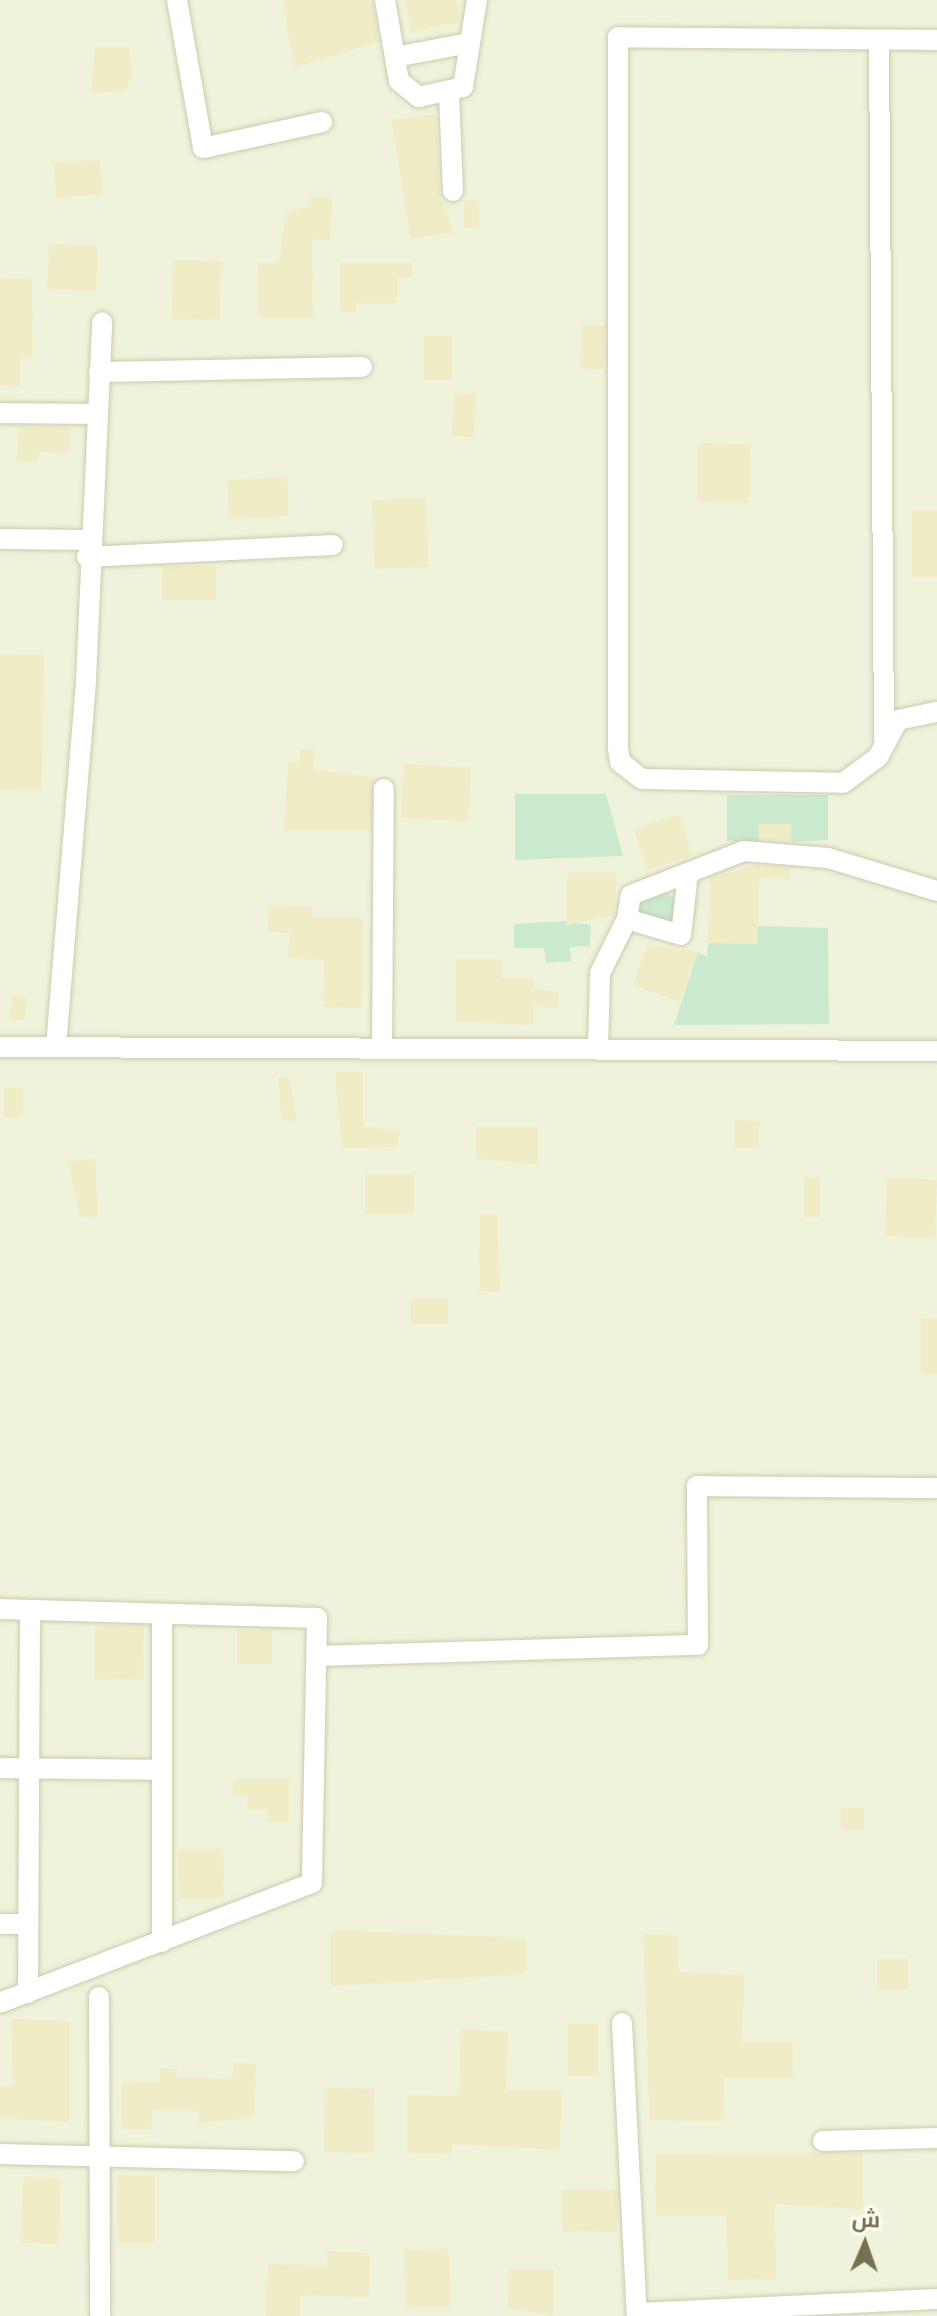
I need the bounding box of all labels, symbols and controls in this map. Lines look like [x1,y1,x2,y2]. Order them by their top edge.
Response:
north arrow [825,2204,905,2284]
text: ش [851,2206,880,2233]

